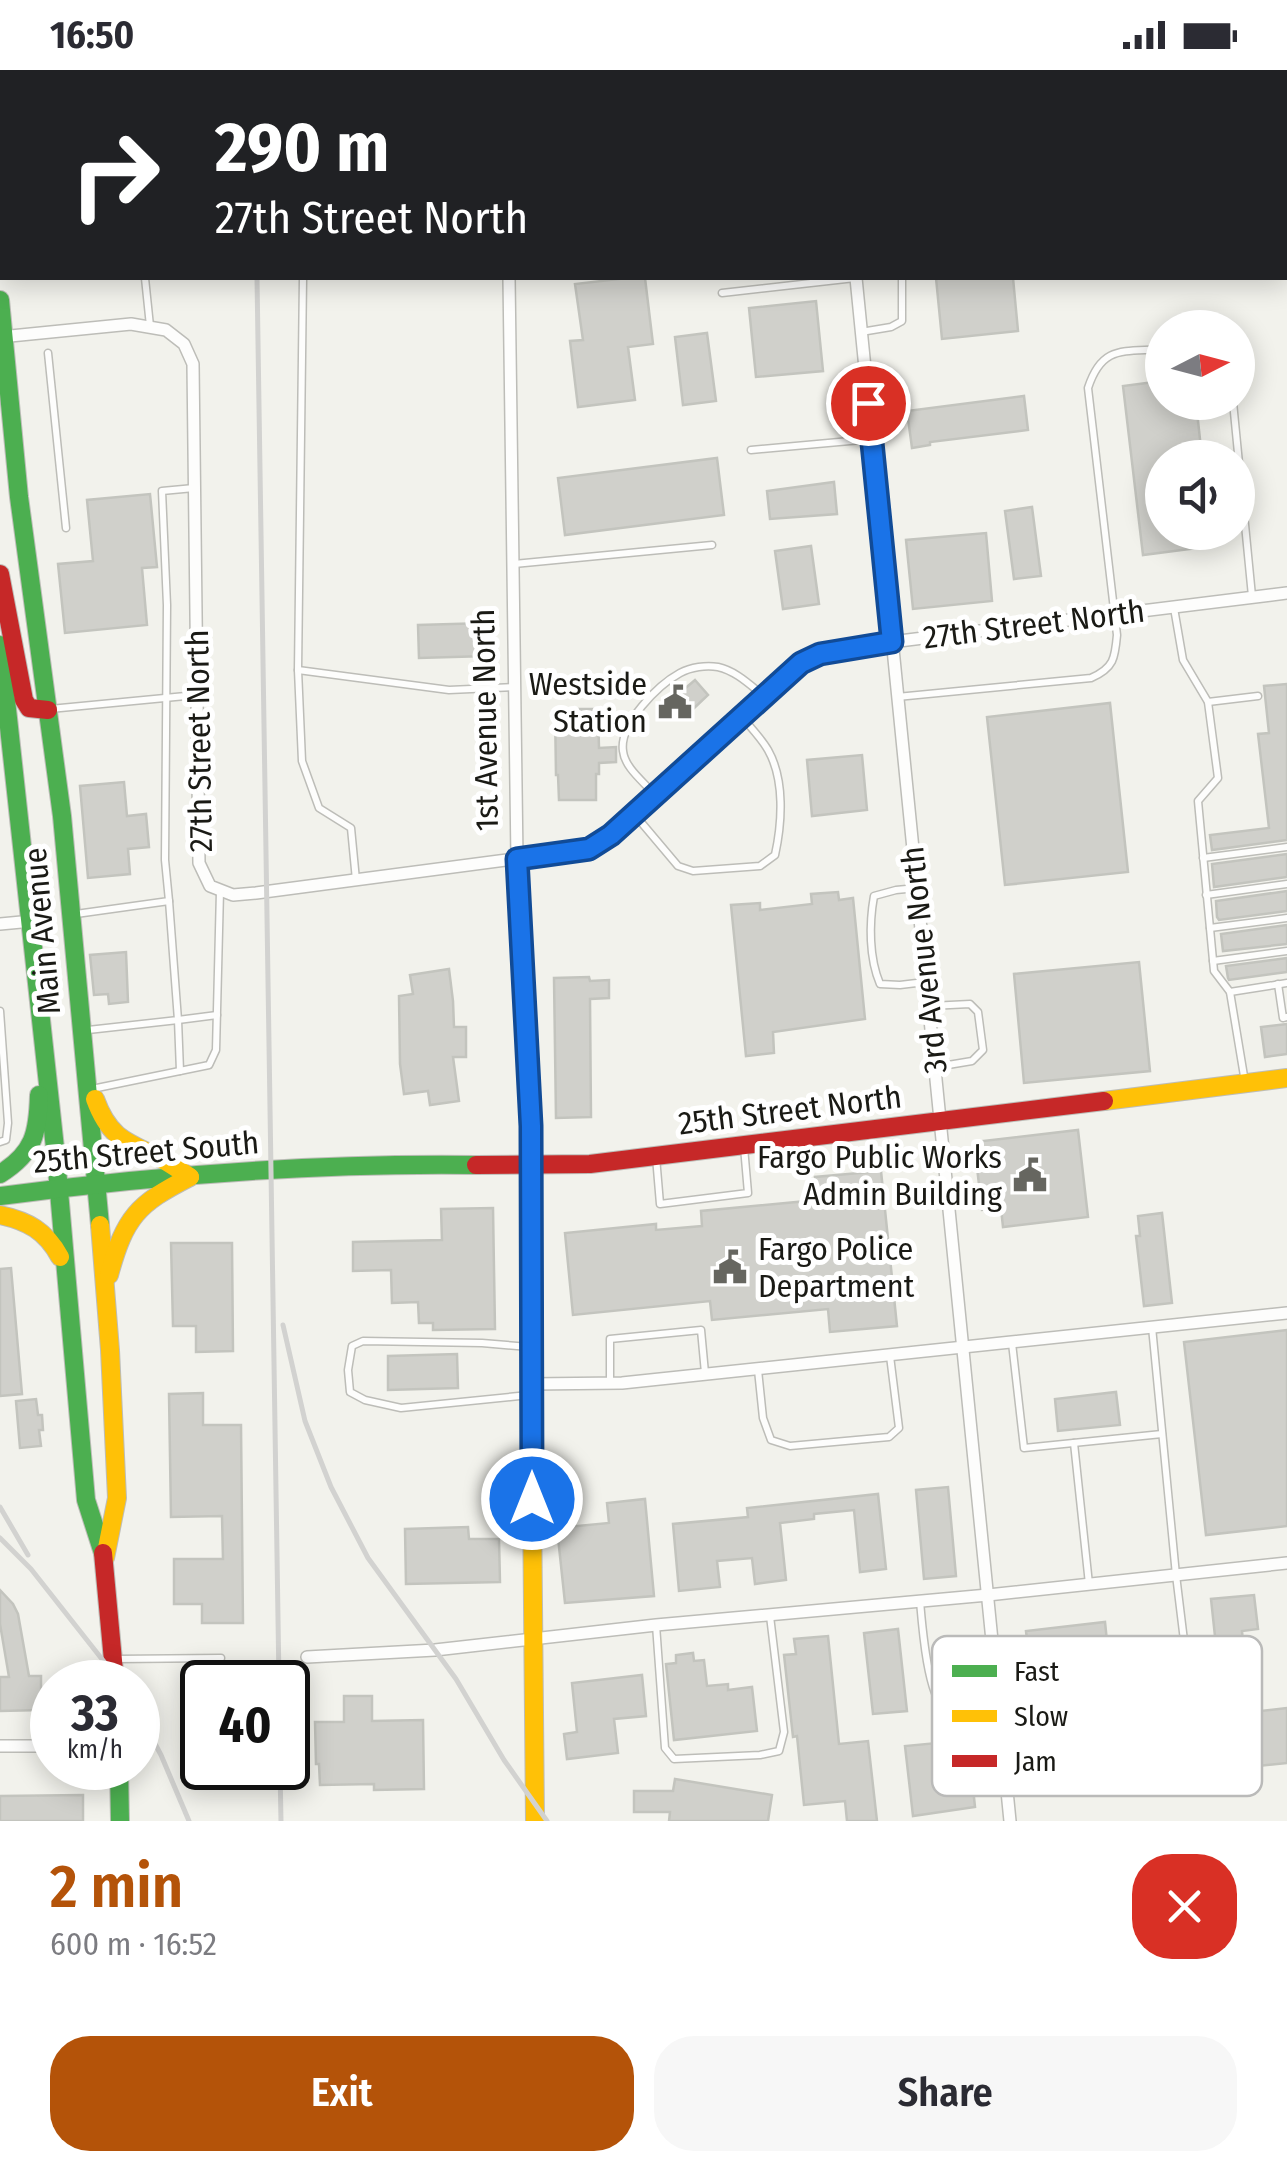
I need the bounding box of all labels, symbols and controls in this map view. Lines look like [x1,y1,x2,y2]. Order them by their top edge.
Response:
text: 16:50 [50,12,134,58]
text: 290 m [215,106,389,190]
icon: right [50,110,180,240]
text: 27th Street North [215,191,528,245]
north arrow [1145,310,1255,420]
map controls [1145,310,1255,550]
pin [826,361,911,446]
icon: arrive [841,376,896,431]
button: sound [1145,440,1255,550]
street label: 27th Street North [921,592,1147,656]
street label: 1st Avenue North [464,608,506,832]
street label: 27th Street North [178,629,220,853]
place label: Westside Station [529,665,647,740]
public building icon: Westside Station [656,683,694,721]
street label: 3rd Avenue North [893,845,955,1075]
street label: Main Avenue [16,846,68,1016]
street label: 25th Street North [676,1077,904,1143]
street label: 25th Street South [32,1123,260,1181]
place label: Fargo Public Works Admin Building [757,1138,1002,1213]
public building icon: Fargo Public Works Admin Building [1011,1156,1049,1194]
place label: Fargo Police Department [758,1230,915,1305]
public building icon: Fargo Police Department [711,1248,749,1286]
position arrow [480,1447,584,1551]
legend [932,1636,1262,1796]
text: Fast [1014,1655,1060,1688]
speed limit sign: 40 [180,1660,310,1790]
text: 33 [71,1683,119,1743]
text: Slow [1014,1700,1068,1733]
text: km/h [67,1735,123,1765]
text: Jam [1014,1745,1057,1778]
text: 2 min [50,1851,183,1923]
button: close [1132,1854,1237,1959]
text: 600 m · 16:52 [50,1925,217,1963]
button: Exit [50,2036,634,2151]
button: Share [654,2036,1237,2151]

